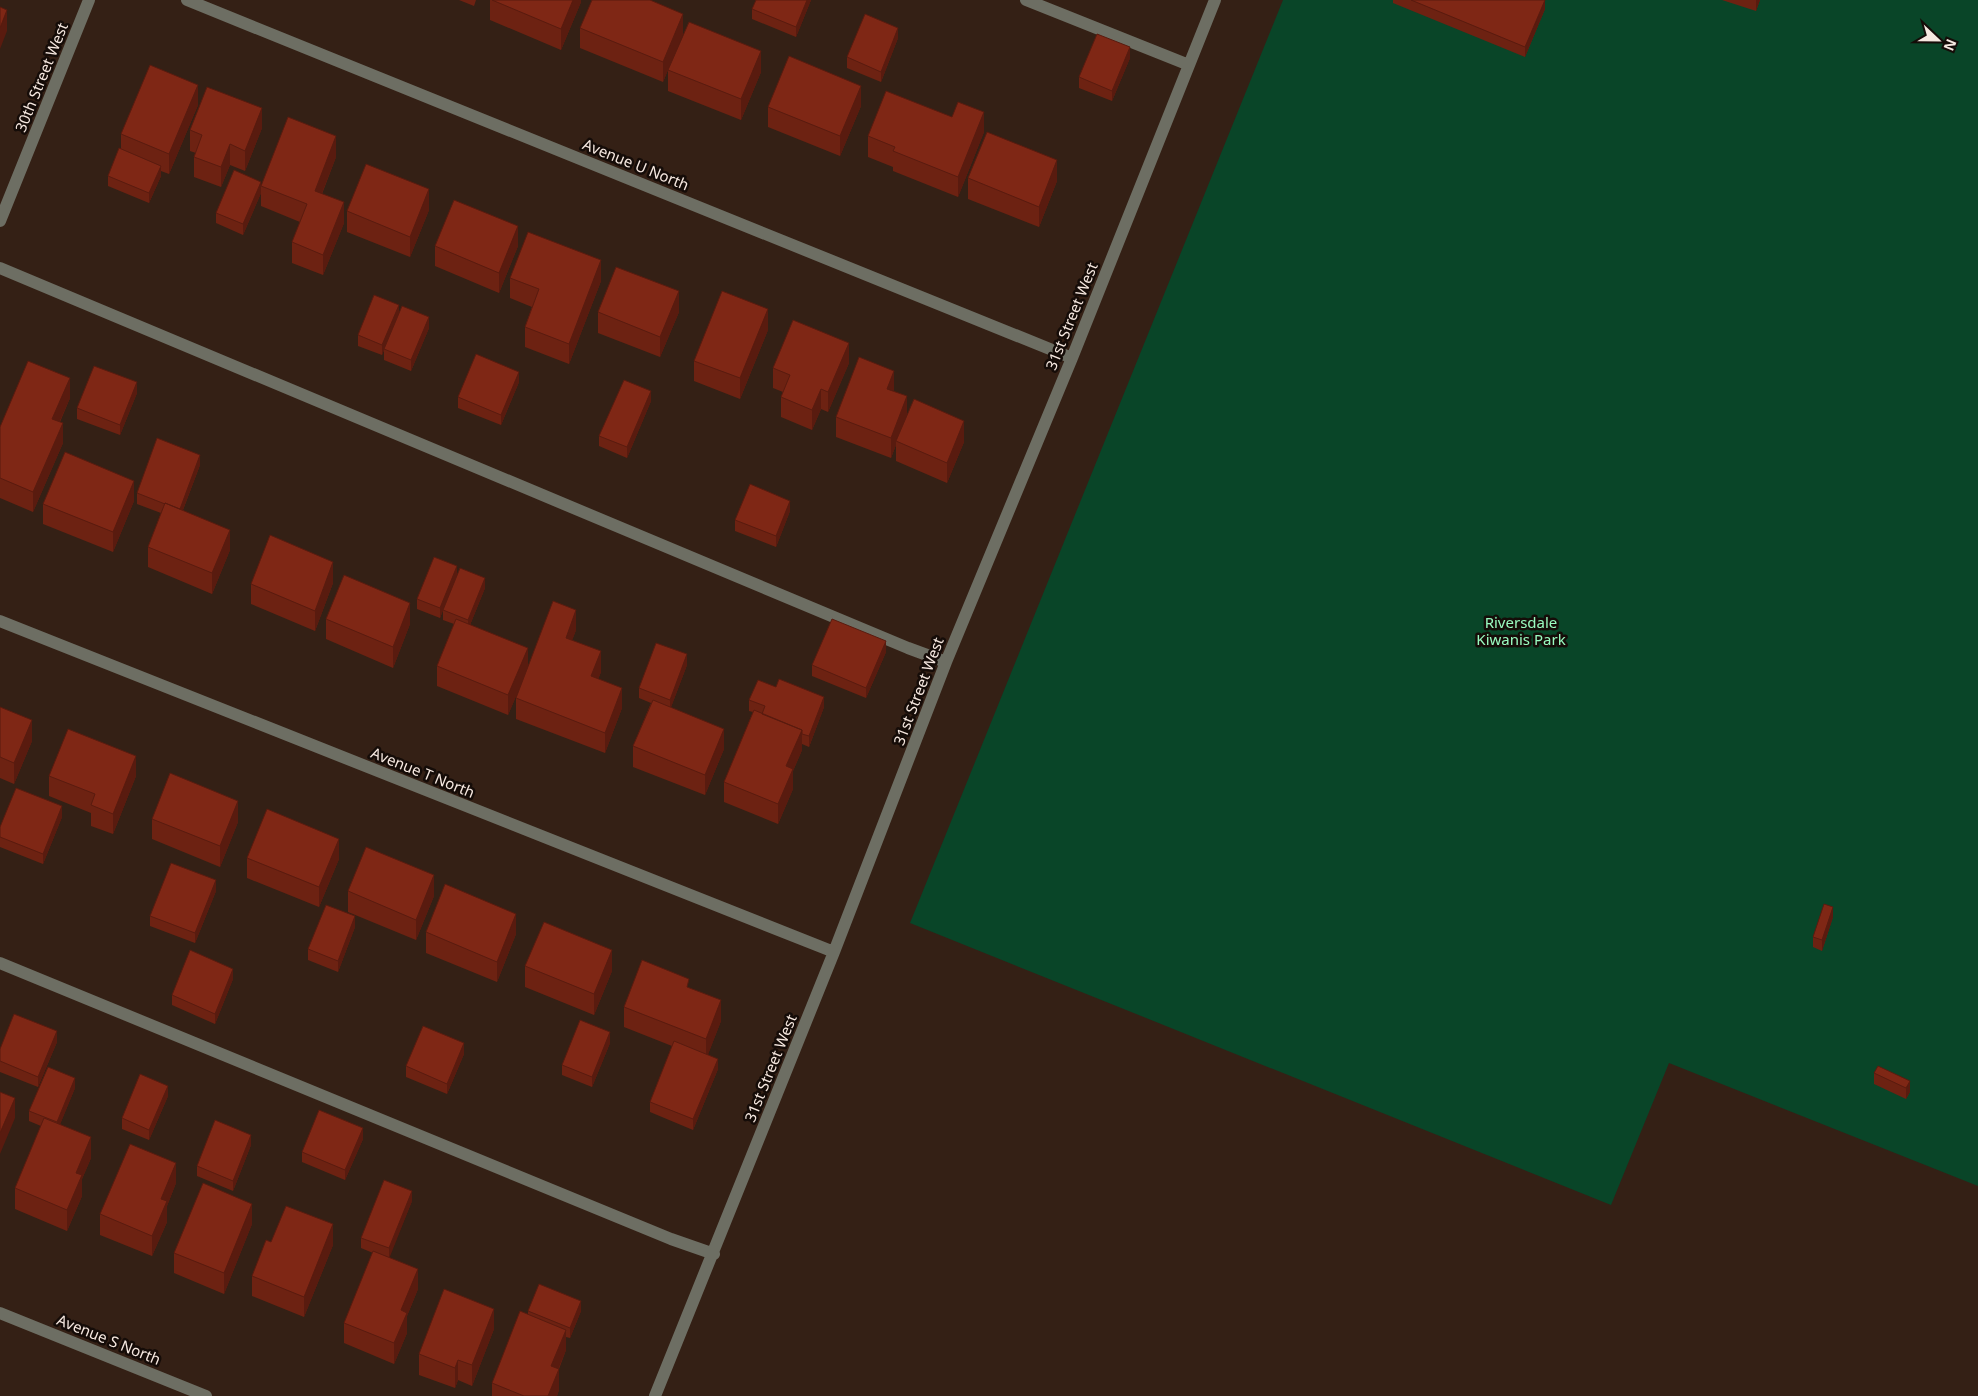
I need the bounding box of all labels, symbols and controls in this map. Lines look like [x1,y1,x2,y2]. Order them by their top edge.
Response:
north arrow [1913,15,1963,65]
street label: 30th Street West [10,19,72,135]
text: N [1940,36,1961,54]
street label: Avenue U North [580,134,692,194]
street label: 31st Street West [1040,259,1102,373]
park label: Riversdale Kiwanis Park [1476,612,1566,649]
street label: 31st Street West [888,634,948,748]
street label: Avenue T North [368,742,478,802]
street label: 31st Street West [739,1011,801,1125]
street label: Avenue S North [54,1309,164,1369]

